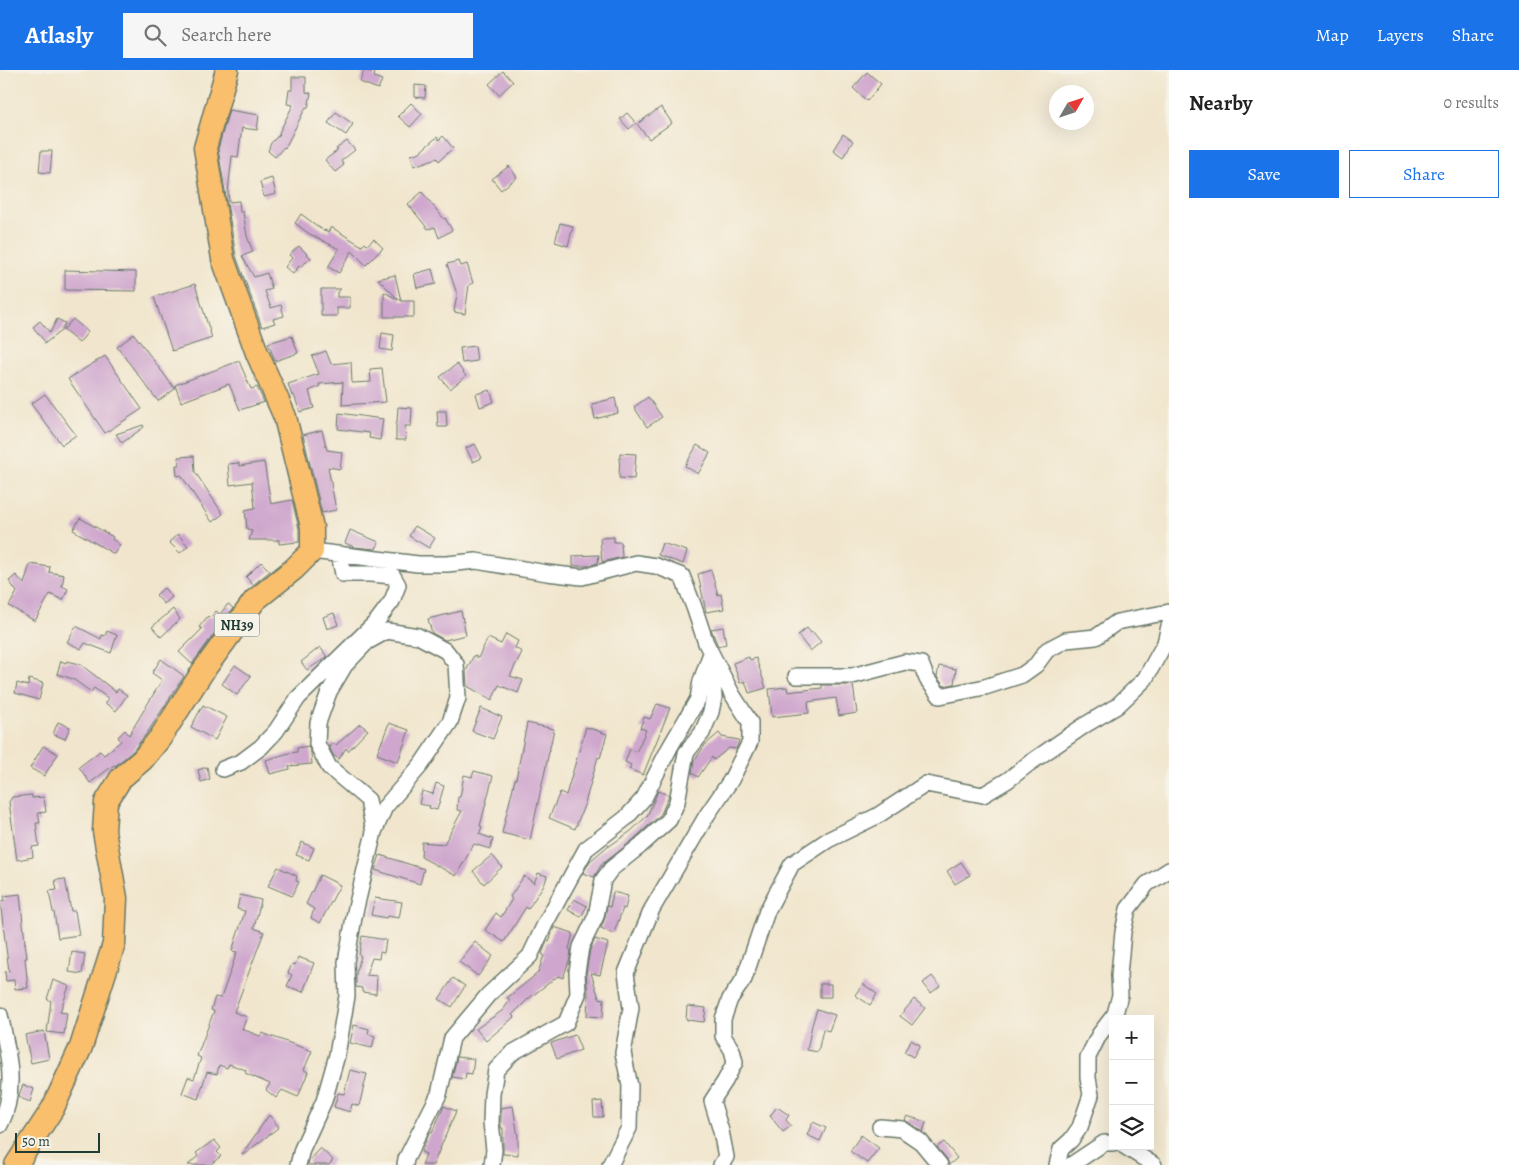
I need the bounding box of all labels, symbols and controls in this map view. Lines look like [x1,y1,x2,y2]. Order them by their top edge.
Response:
search box [123,13,473,58]
text: Atlasly [25,19,93,51]
icon: search [141,21,169,49]
text: Search here [181,22,272,48]
text: Map [1316,23,1349,47]
text: Layers [1377,23,1424,47]
text: Share [1452,23,1494,47]
north arrow [1049,85,1094,130]
text: Nearby [1189,89,1252,117]
text: 0 results [1443,92,1499,114]
button: Save [1189,150,1339,198]
button: Share [1349,150,1499,198]
road number: NH39 [214,614,260,636]
map controls [1109,1015,1154,1150]
button: + [1109,1015,1154,1060]
button: − [1109,1060,1154,1105]
button: layers [1109,1105,1154,1150]
scale bar [15,1130,100,1153]
text: 50 m [22,1132,50,1151]

